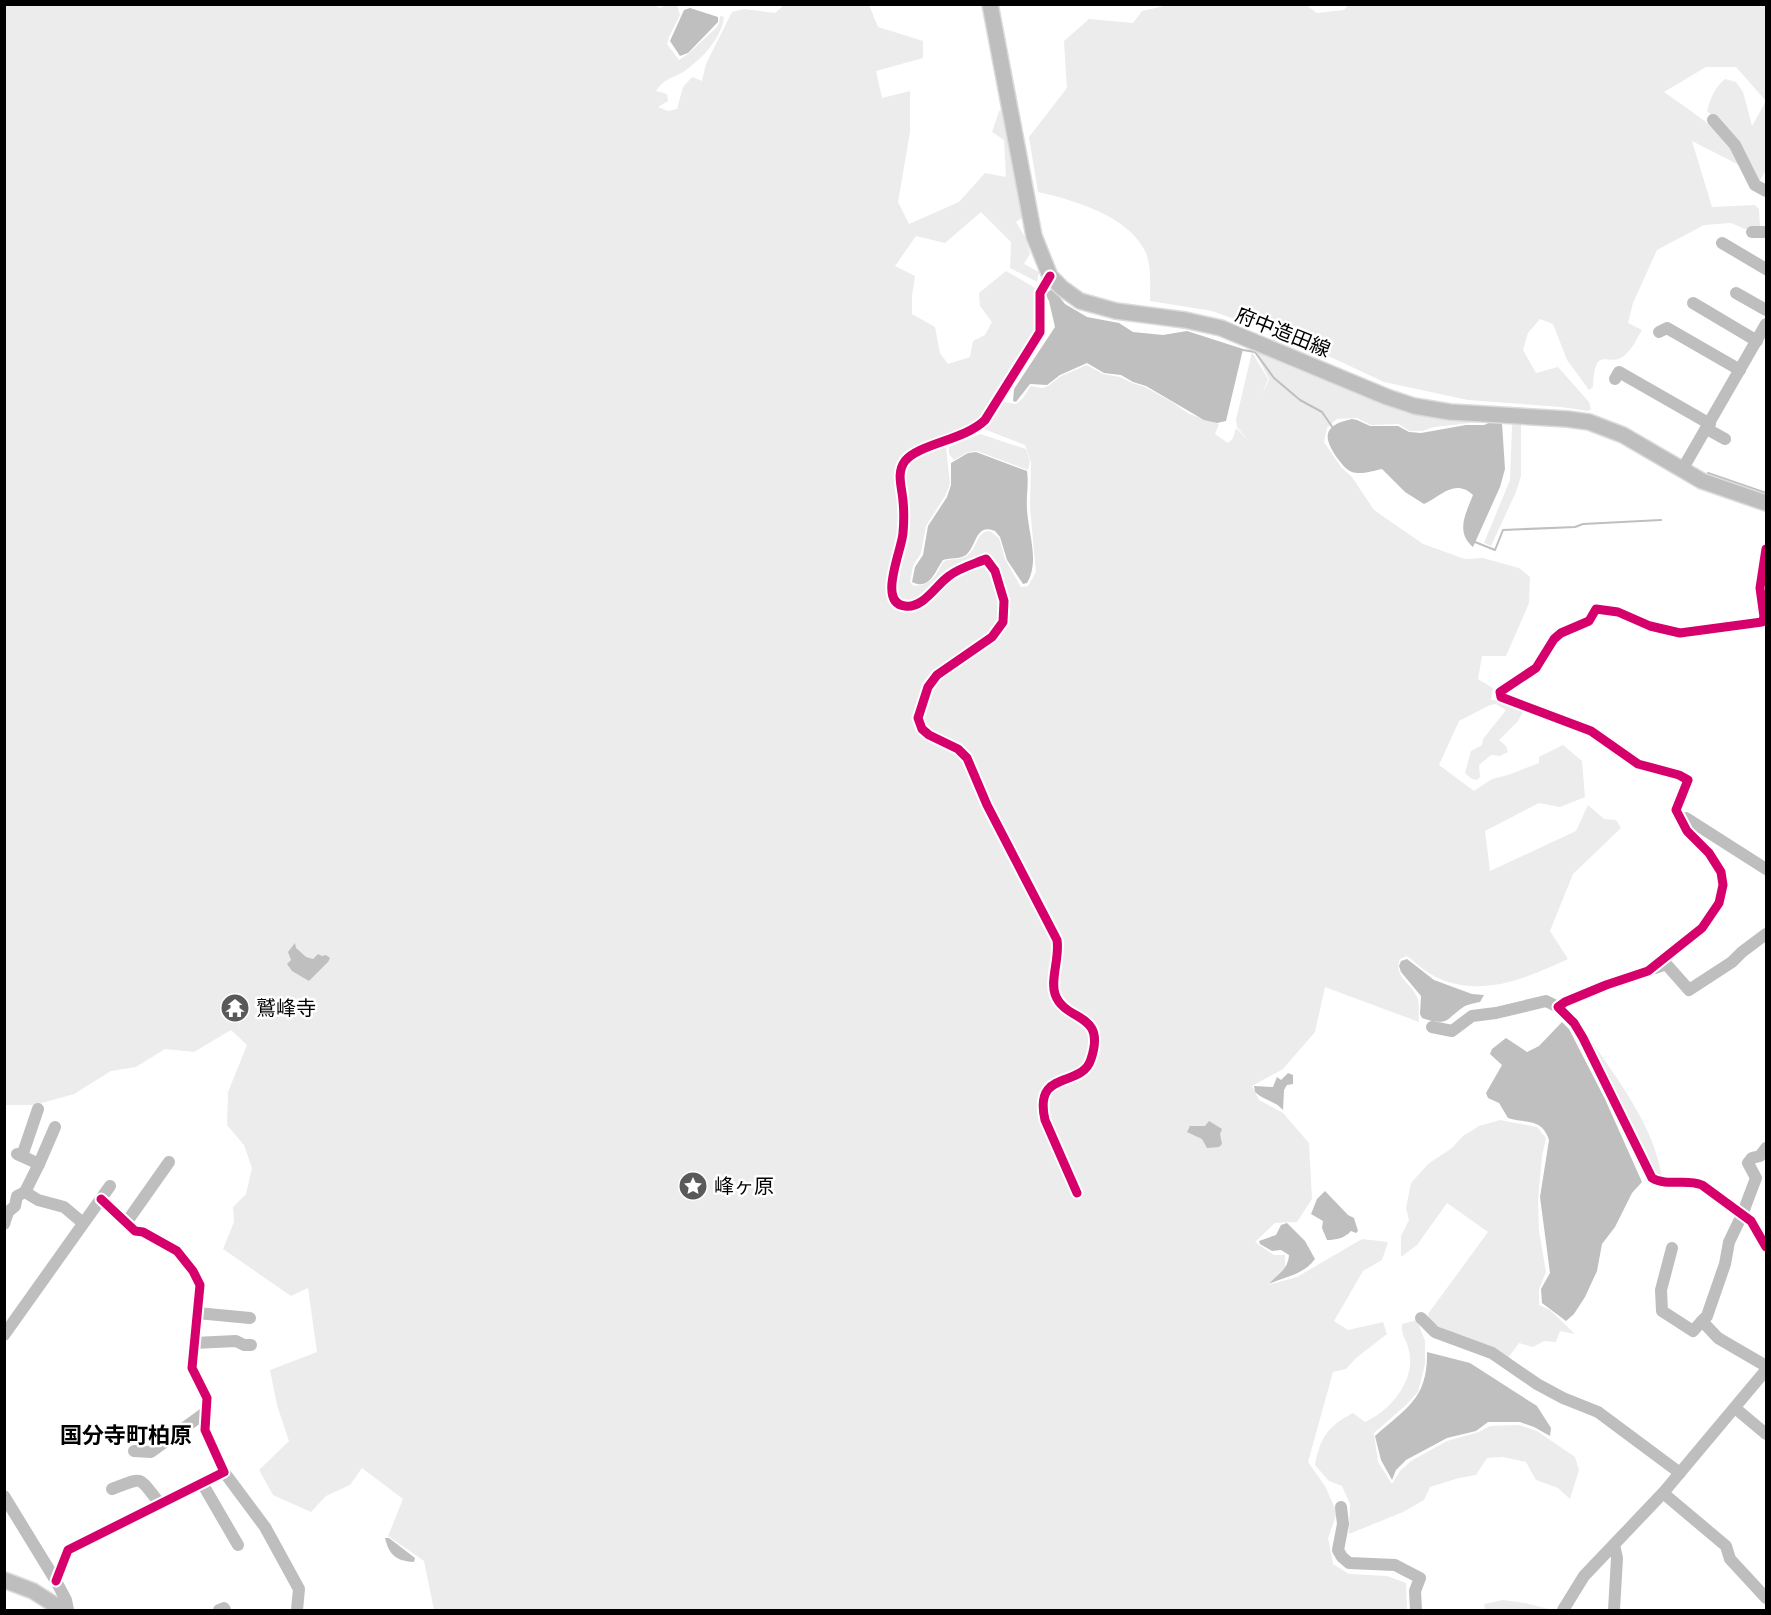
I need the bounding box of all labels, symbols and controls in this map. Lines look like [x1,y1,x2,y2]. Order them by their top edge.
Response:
street label: 府中造田線 [1232,301,1334,363]
temple icon: 鷲峰寺 [219,992,251,1024]
place label: 鷲峰寺 [256,995,316,1021]
place icon: 峰ヶ原 [677,1170,709,1202]
place label: 峰ヶ原 [714,1173,774,1199]
district label: 国分寺町柏原 [60,1421,192,1450]

